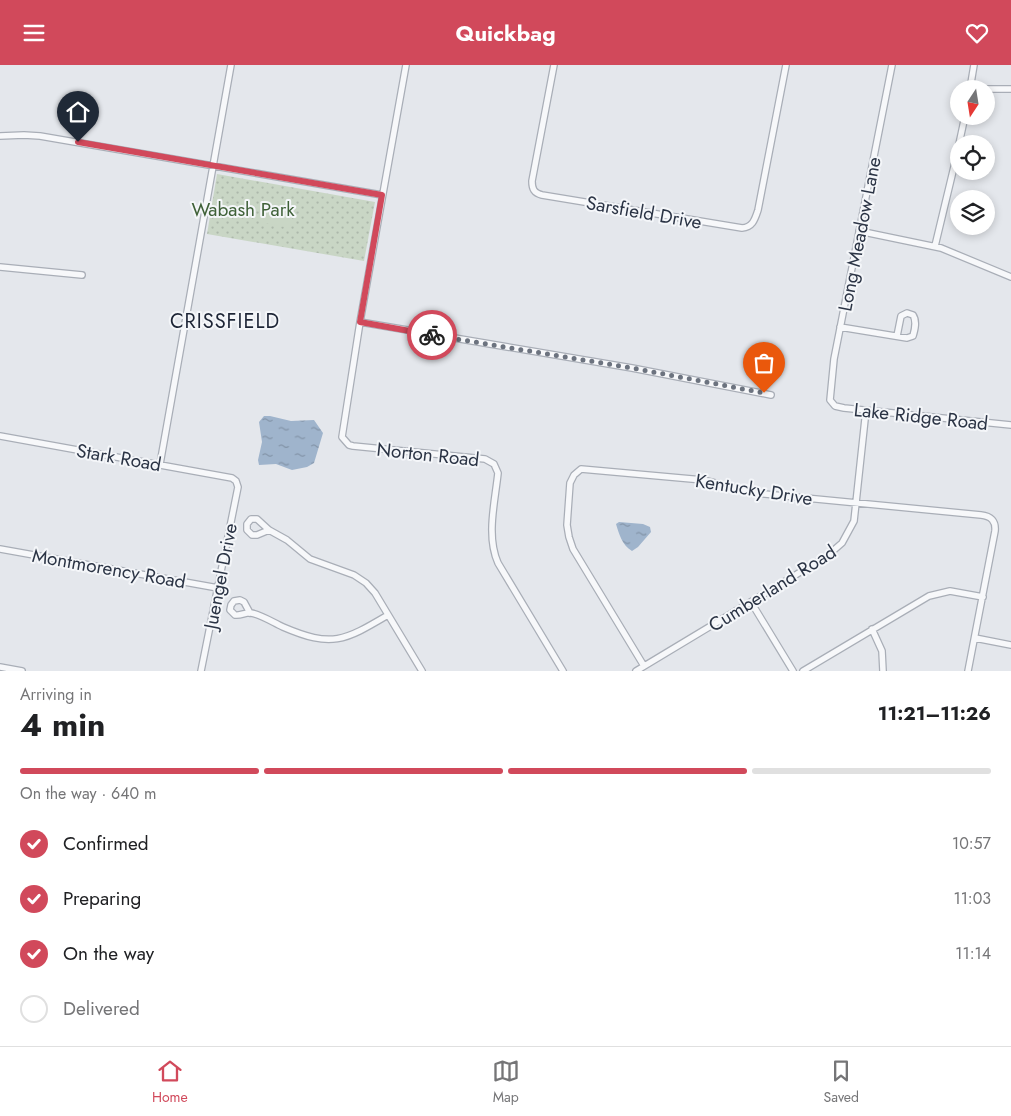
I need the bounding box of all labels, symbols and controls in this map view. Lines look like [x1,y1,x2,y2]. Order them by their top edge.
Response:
text: Quickbag [455,17,556,49]
icon: menu [20,19,48,47]
icon: heart [963,19,991,47]
north arrow [950,80,995,125]
map controls [950,80,995,235]
pin [57,91,99,142]
icon: home [64,98,92,126]
button: locate [950,135,995,180]
street label: Long Meadow Lane [831,154,888,314]
street label: Sarsfield Drive [584,189,704,236]
button: layers [950,190,995,235]
park label: Wabash Park [191,196,295,223]
district label: CRISSFIELD [170,307,280,336]
courier [407,310,457,360]
icon: bike [418,321,446,349]
pin [743,342,785,393]
icon: bag [750,349,778,377]
street label: Lake Ridge Road [852,396,989,437]
street label: Norton Road [375,436,481,473]
street label: Stark Road [74,437,163,478]
street label: Kentucky Drive [693,467,815,512]
street label: Juengel Drive [196,521,244,634]
street label: Cumberland Road [703,538,841,639]
street label: Montmorency Road [30,542,188,595]
text: Arriving in [20,683,92,706]
text: 11:21–11:26 [878,700,991,727]
text: 4 min [20,702,105,748]
text: On the way · 640 m [20,782,156,805]
icon: check [20,830,48,858]
text: Confirmed [63,830,149,857]
text: 10:57 [952,832,991,855]
icon: check [20,885,48,913]
text: Preparing [63,885,141,912]
text: 11:03 [953,887,991,910]
icon: check [20,940,48,968]
text: On the way [63,940,154,967]
text: 11:14 [955,942,991,965]
text: Delivered [63,995,140,1022]
tab: Home [152,1057,188,1107]
tab: Map [492,1057,520,1107]
tab: Saved [824,1057,859,1107]

